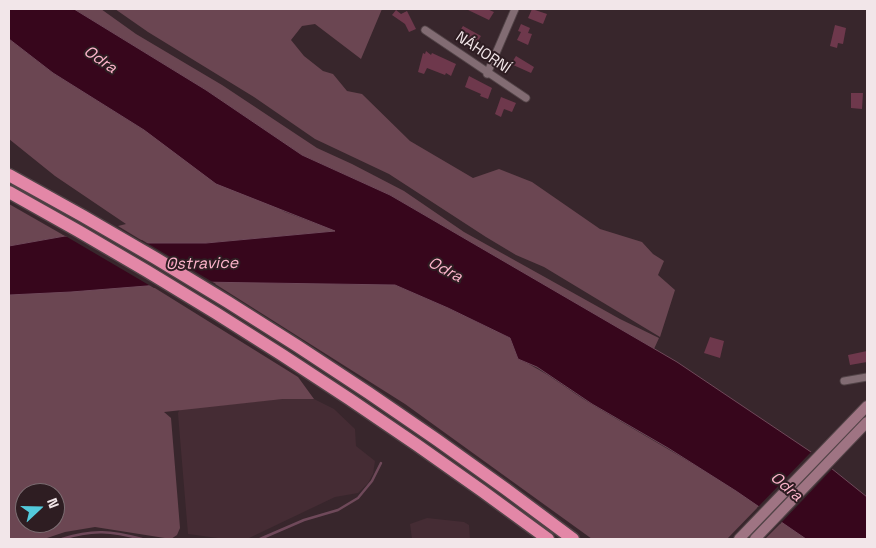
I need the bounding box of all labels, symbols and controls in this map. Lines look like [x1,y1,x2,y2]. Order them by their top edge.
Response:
street label: NÁHORNÍ [452,28,514,78]
water label: Odra [80,42,120,78]
water label: Odra [425,253,465,287]
water label: Ostravice [166,254,238,274]
water label: Odra [766,468,806,506]
north arrow [15,483,65,533]
text: N [43,495,63,511]

